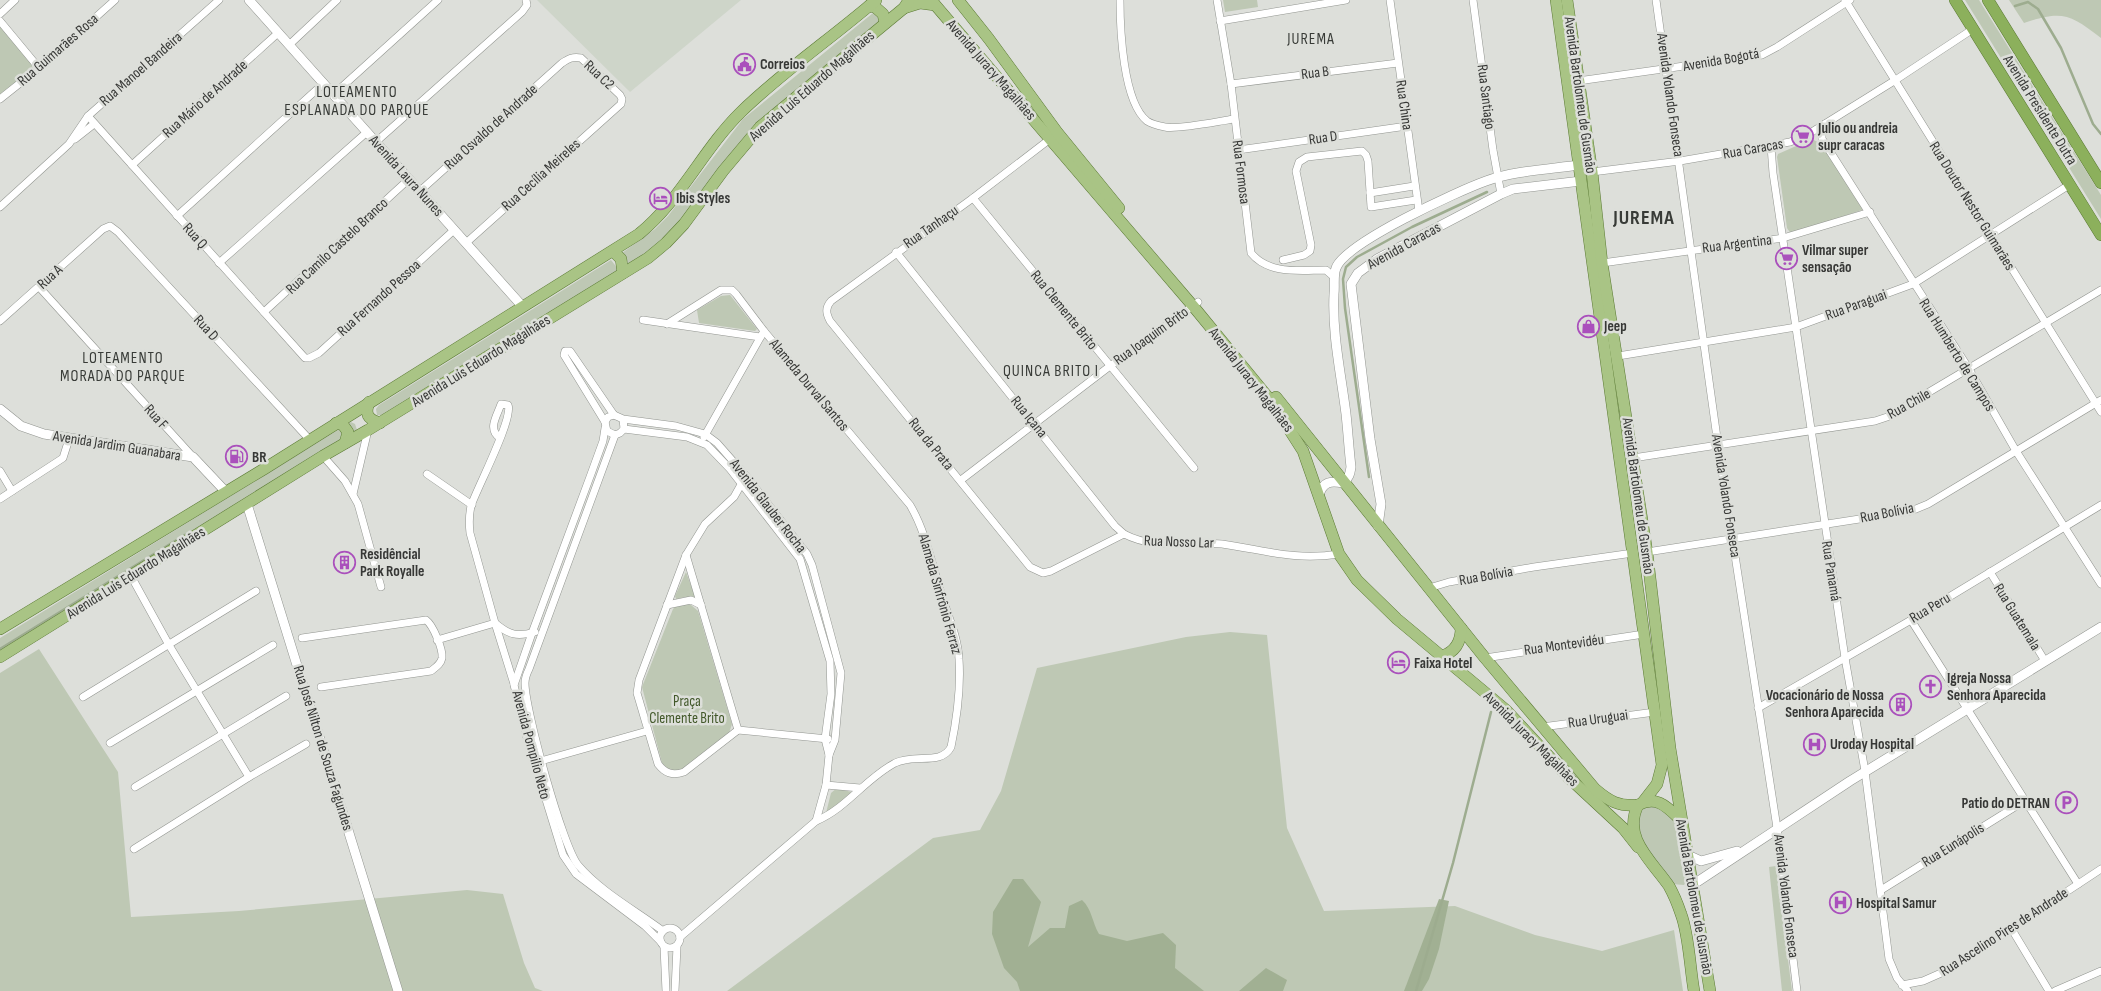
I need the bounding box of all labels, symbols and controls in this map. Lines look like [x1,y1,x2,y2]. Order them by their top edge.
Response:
street label: Rua Guimarães Rosa [14,10,103,90]
street label: Avenida Bartolomeu de Gusmão [1559,14,1600,175]
street label: Avenida Juracy Magalhães [941,15,1040,124]
street label: Avenida Luís Eduardo Magalhães [745,26,879,146]
street label: Rua Manoel Bandeira [96,28,187,110]
district label: JUREMA [1286,30,1335,49]
street label: Avenida Yolando Fonseca [1652,31,1688,158]
street label: Avenida Bogotá [1681,44,1761,76]
street label: Avenida Presidente Dutra [1998,51,2082,169]
public building icon: Correios [732,52,756,76]
place label: Correios [760,55,805,74]
street label: Rua Mário de Andrade [159,56,251,142]
street label: Rua C2 [580,56,618,94]
street label: Rua B [1300,62,1330,84]
street label: Rua Santiago [1473,63,1499,131]
street label: Rua China [1391,79,1417,131]
street label: Rua Osvaldo de Andrade [440,80,542,174]
district label: LOTEAMENTO ESPLANADA DO PARQUE [284,83,430,120]
place label: Julio ou andreia supr caracas [1817,119,1898,155]
supermarket icon: Julio ou andreia supr caracas [1790,125,1814,149]
street label: Rua D [1307,127,1339,149]
street label: Avenida Laura Nunes [364,131,448,221]
street label: Rua Caracas [1721,134,1785,164]
street label: Rua Cecília Meireles [498,135,584,215]
street label: Rua Doutor Nestor Guimarães [1925,138,2019,274]
street label: Rua Formosa [1228,139,1254,205]
hotel icon: Ibis Styles [648,186,672,210]
place label: Ibis Styles [676,189,731,208]
street label: Rua Camilo Castelo Branco [282,194,392,298]
street label: Rua Tanhaçu [900,201,962,253]
district label: JUREMA [1612,206,1675,230]
street label: Avenida Caracas [1363,218,1444,274]
street label: Rua Q [178,219,212,253]
street label: Rua Argentina [1701,230,1773,258]
place label: Vilmar super sensação [1802,241,1869,277]
supermarket icon: Vilmar super sensação [1774,247,1798,271]
street label: Rua Fernando Pessoa [333,255,425,340]
street label: Rua A [33,260,67,293]
street label: Rua Clemente Brito [1026,266,1102,354]
street label: Rua Paraguai [1823,285,1889,325]
street label: Rua Humberto de Campos [1915,295,1999,415]
street label: Rua Joaquim Brito [1110,302,1192,370]
street label: Rua D [189,311,223,345]
street label: Avenida Luís Eduardo Magalhães [407,311,554,412]
shop icon: Jeep [1576,314,1600,338]
place label: Jeep [1603,317,1627,336]
street label: Avenida Juracy Magalhães [1204,323,1298,436]
street label: Alameda Durval Santos [764,334,853,435]
district label: LOTEAMENTO MORADA DO PARQUE [60,349,186,386]
district label: QUINCA BRITO I [1003,362,1099,381]
street label: Rua Chile [1884,384,1934,424]
street label: Rua Içana [1006,392,1052,442]
street label: Rua F [140,401,172,434]
street label: Rua da Prata [904,414,958,474]
street label: Avenida Bartolomeu de Gusmão [1617,415,1658,576]
street label: Avenida Jardim Guanabara [51,426,182,466]
street label: Avenida Yolando Fonseca [1707,432,1745,559]
fuel station icon: BR [224,445,248,469]
place label: BR [252,448,267,467]
street label: Avenida Glauber Rocha [725,454,811,557]
street label: Rua Bolívia [1859,498,1916,527]
street label: Avenida Luís Eduardo Magalhães [62,523,209,624]
street label: Alameda Sinfrônio Ferraz [913,531,966,657]
street label: Rua Nosso Lar [1144,531,1215,553]
street label: Rua Panamá [1817,539,1845,603]
place label: Residêncial Park Royalle [360,545,424,581]
building icon: Residêncial Park Royalle [332,551,356,575]
street label: Rua Bolívia [1458,562,1515,590]
street label: Rua Guatemala [1989,580,2045,654]
street label: Rua Peru [1906,588,1954,628]
street label: Rua Montevidéu [1523,630,1605,660]
hotel icon: Faixa Hotel [1386,651,1410,675]
place label: Faixa Hotel [1414,654,1472,673]
street label: Rua José Nilton de Souza Fagundes [289,663,357,833]
place label: Igreja Nossa Senhora Aparecida [1947,669,2046,705]
church icon: Igreja Nossa Senhora Aparecida [1919,675,1943,699]
street label: Avenida Juracy Magalhães [1478,686,1583,791]
place label: Vocacionário de Nossa Senhora Aparecida [1766,686,1884,722]
street label: Avenida Pompilio Neto [507,688,555,801]
park label: Praça Clemente Brito [649,692,725,728]
building icon: Vocacionário de Nossa Senhora Aparecida [1888,692,1912,716]
street label: Rua Uruguai [1567,705,1629,733]
hospital icon: Uroday Hospital [1802,732,1826,756]
place label: Uroday Hospital [1830,735,1914,754]
parking icon: Patio do DETRAN [2054,791,2078,815]
place label: Patio do DETRAN [1962,794,2050,813]
street label: Avenida Bartolomeu de Gusmão [1671,817,1717,976]
street label: Rua Eunápolis [1918,818,1988,872]
street label: Avenida Yolando Fonseca [1769,832,1803,959]
street label: Rua Ascelino Pires de Andrade [1936,883,2072,981]
hospital icon: Hospital Samur [1828,891,1852,915]
place label: Hospital Samur [1856,894,1937,913]

